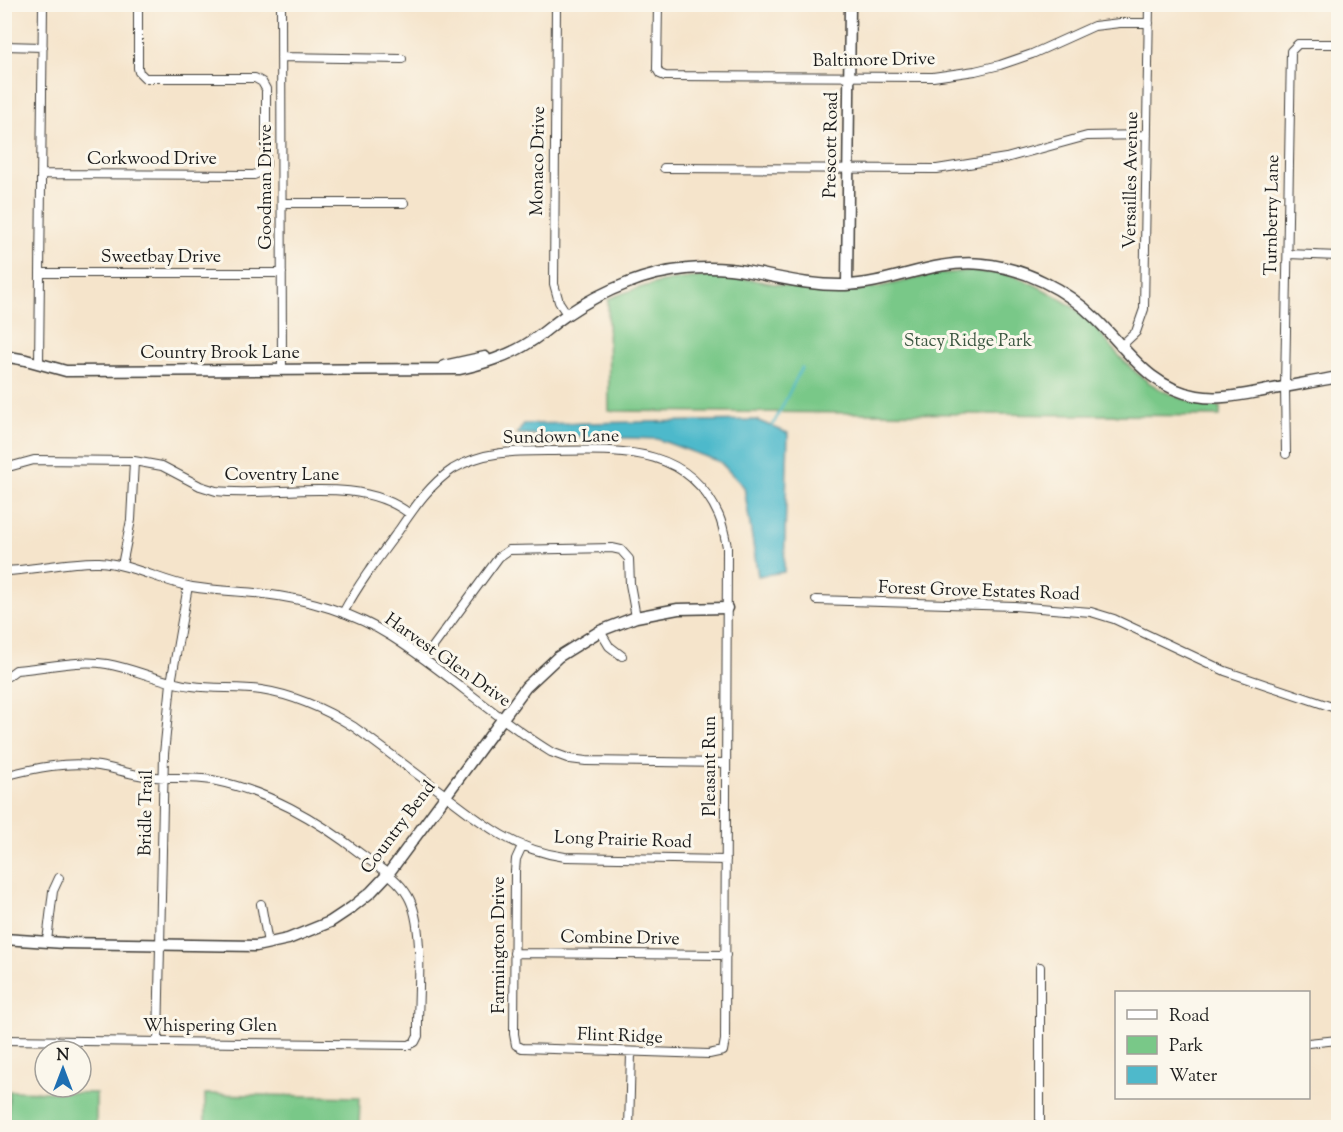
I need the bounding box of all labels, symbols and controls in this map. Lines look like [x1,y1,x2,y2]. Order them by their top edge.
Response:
street label: Baltimore Drive [812,47,936,75]
street label: Prescott Road [818,91,846,199]
street label: Monaco Drive [525,106,553,216]
street label: Versailles Avenue [1118,111,1146,249]
street label: Goodman Drive [254,124,280,250]
street label: Corkwood Drive [87,147,217,173]
street label: Turnberry Lane [1259,154,1287,276]
street label: Sweetbay Drive [101,245,221,271]
park label: Stacy Ridge Park [904,329,1032,355]
street label: Country Brook Lane [140,341,300,367]
street label: Sundown Lane [502,424,620,452]
street label: Coventry Lane [225,463,339,489]
street label: Forest Grove Estates Road [878,575,1080,609]
street label: Harvest Glen Drive [378,608,516,714]
street label: Pleasant Run [698,715,724,816]
street label: Bridle Trail [133,769,161,857]
street label: Country Bend [355,776,443,880]
street label: Long Prairie Road [553,826,693,856]
street label: Farmington Drive [487,876,513,1014]
street label: Combine Drive [560,925,680,953]
legend [1115,991,1310,1099]
text: Road [1169,1004,1209,1030]
street label: Whispering Glen [143,1014,278,1040]
street label: Flint Ridge [577,1023,663,1051]
text: Park [1169,1034,1204,1060]
north arrow [33,1039,93,1099]
text: N [57,1045,70,1068]
text: Water [1169,1064,1218,1090]

